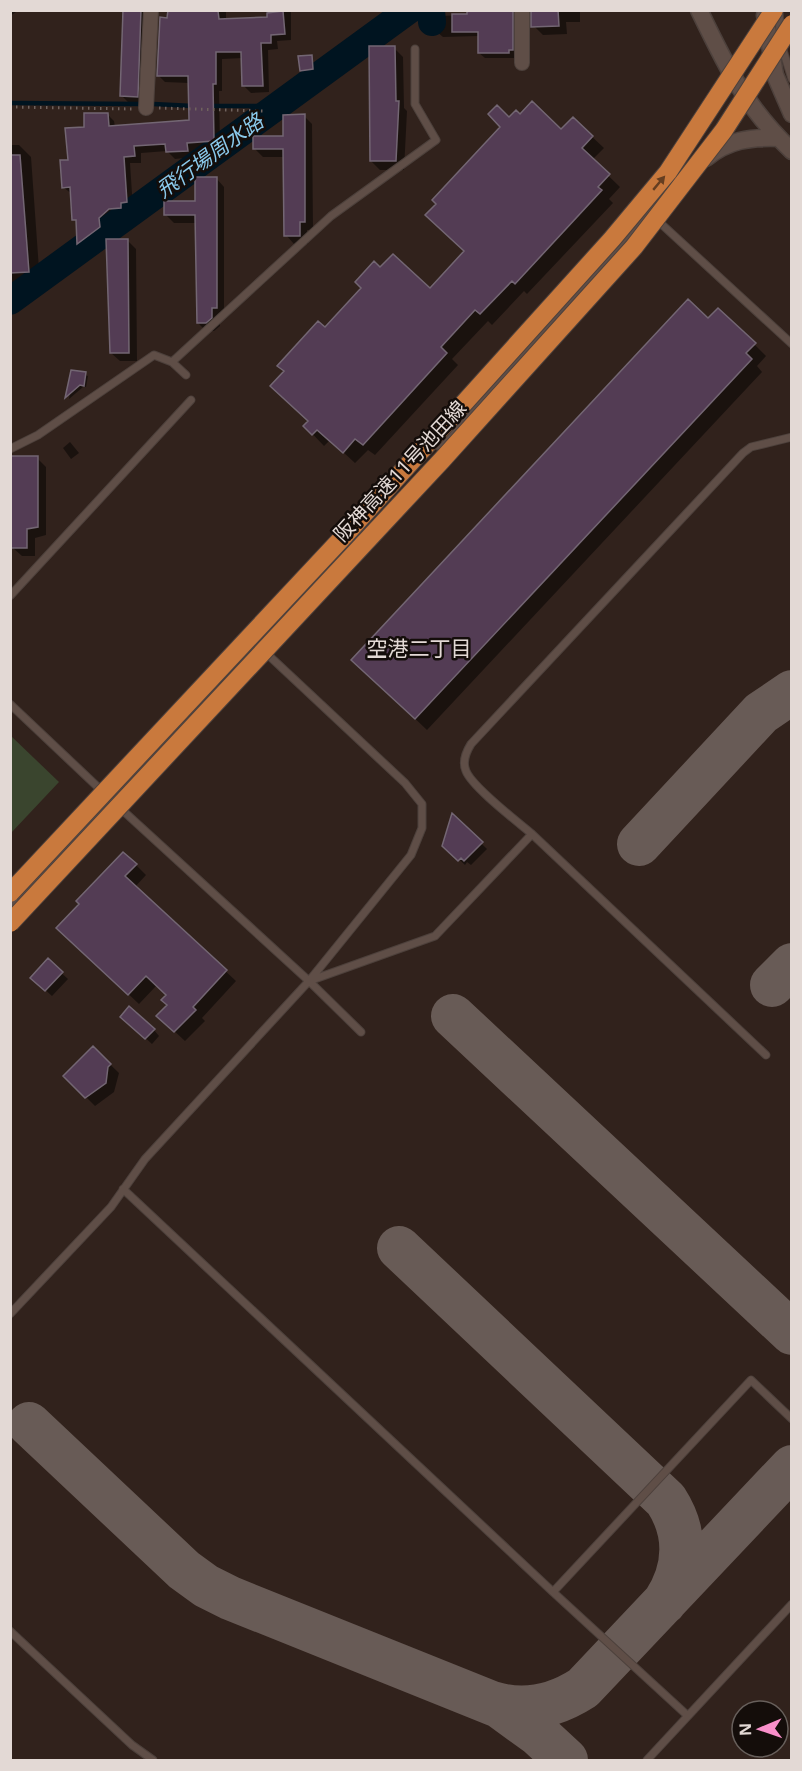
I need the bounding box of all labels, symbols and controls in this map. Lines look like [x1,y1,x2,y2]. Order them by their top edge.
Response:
water label: 飛行場周水路 [150,106,270,204]
one-way arrow [652,176,665,191]
street label: 阪神高速11号池田線 [327,395,472,547]
district label: 空港二丁目 [367,634,472,662]
north arrow [730,1699,790,1759]
text: N [734,1723,756,1736]

